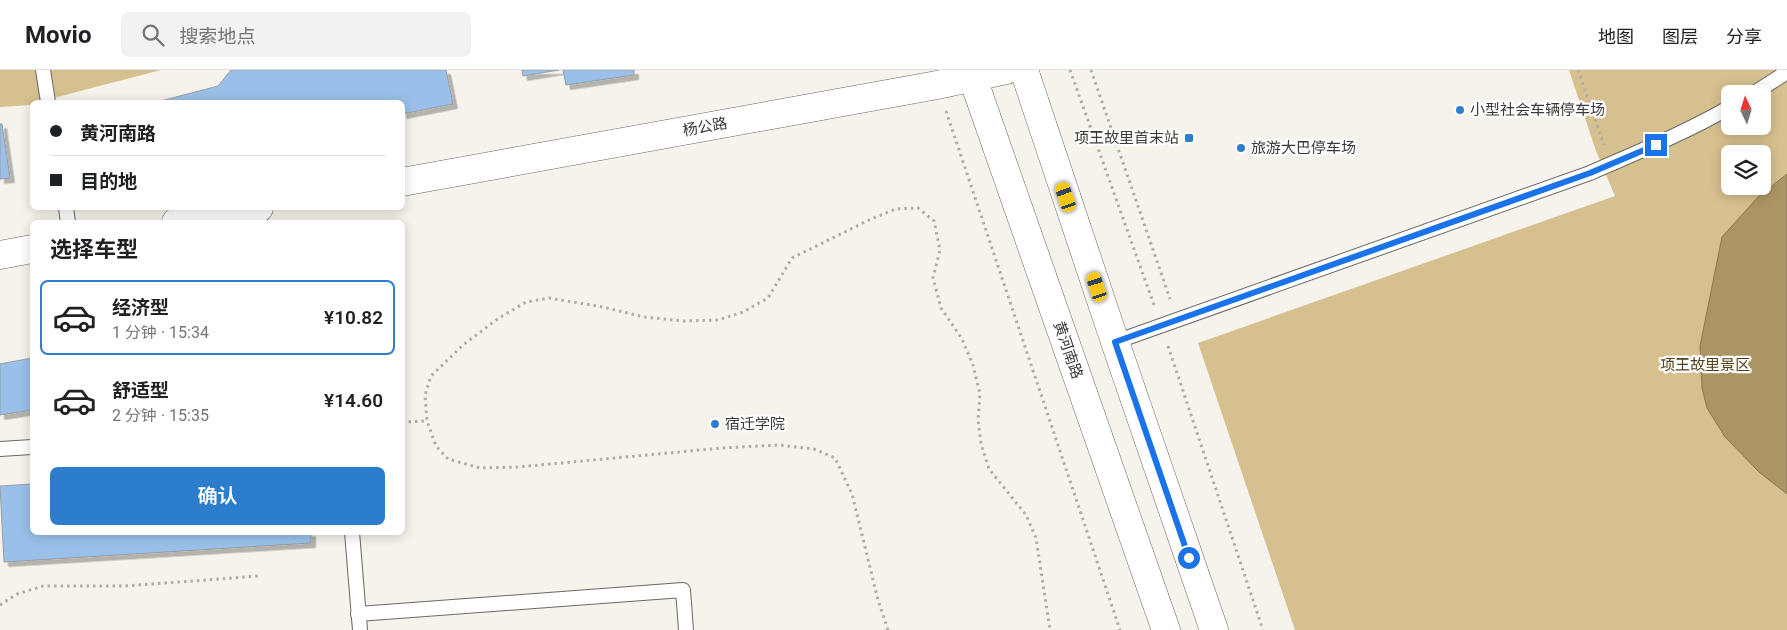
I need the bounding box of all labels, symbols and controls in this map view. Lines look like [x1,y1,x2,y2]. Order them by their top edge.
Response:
search box [121,12,471,57]
text: Movio [25,21,91,49]
icon: search [139,21,167,49]
text: 搜索地点 [179,25,255,48]
text: 地图 [1598,26,1634,47]
text: 图层 [1662,26,1698,47]
text: 分享 [1726,26,1762,47]
north arrow [1721,85,1771,135]
map controls [1721,85,1771,195]
place label: 小型社会车辆停车场 [1470,101,1605,119]
marker: 小型社会车辆停车场 [1454,104,1466,116]
street label: 杨公路 [681,114,729,140]
text: 黄河南路 [80,122,156,145]
place label: 项王故里首末站 [1074,129,1179,147]
marker: 项王故里首末站 [1183,132,1195,144]
route end [1645,134,1667,156]
place label: 旅游大巴停车场 [1251,139,1356,157]
marker: 旅游大巴停车场 [1235,142,1247,154]
button: layers [1721,145,1771,195]
text: 目的地 [80,170,137,193]
car [1054,180,1077,214]
text: 选择车型 [50,237,138,262]
car [1085,270,1108,304]
icon: car [52,295,97,340]
text: 经济型 [112,296,169,319]
text: ¥10.82 [324,306,383,329]
street label: 黄河南路 [1050,319,1086,381]
text: 1 分钟 · 15:34 [112,323,209,342]
park label: 项王故里景区 [1660,356,1750,374]
icon: car [52,378,97,423]
text: 舒适型 [112,379,169,402]
text: ¥14.60 [324,389,383,412]
text: 2 分钟 · 15:35 [112,406,209,425]
place label: 宿迁学院 [725,415,785,433]
marker: 宿迁学院 [709,418,721,430]
button: 确认 [50,467,385,525]
route start [1178,547,1200,569]

